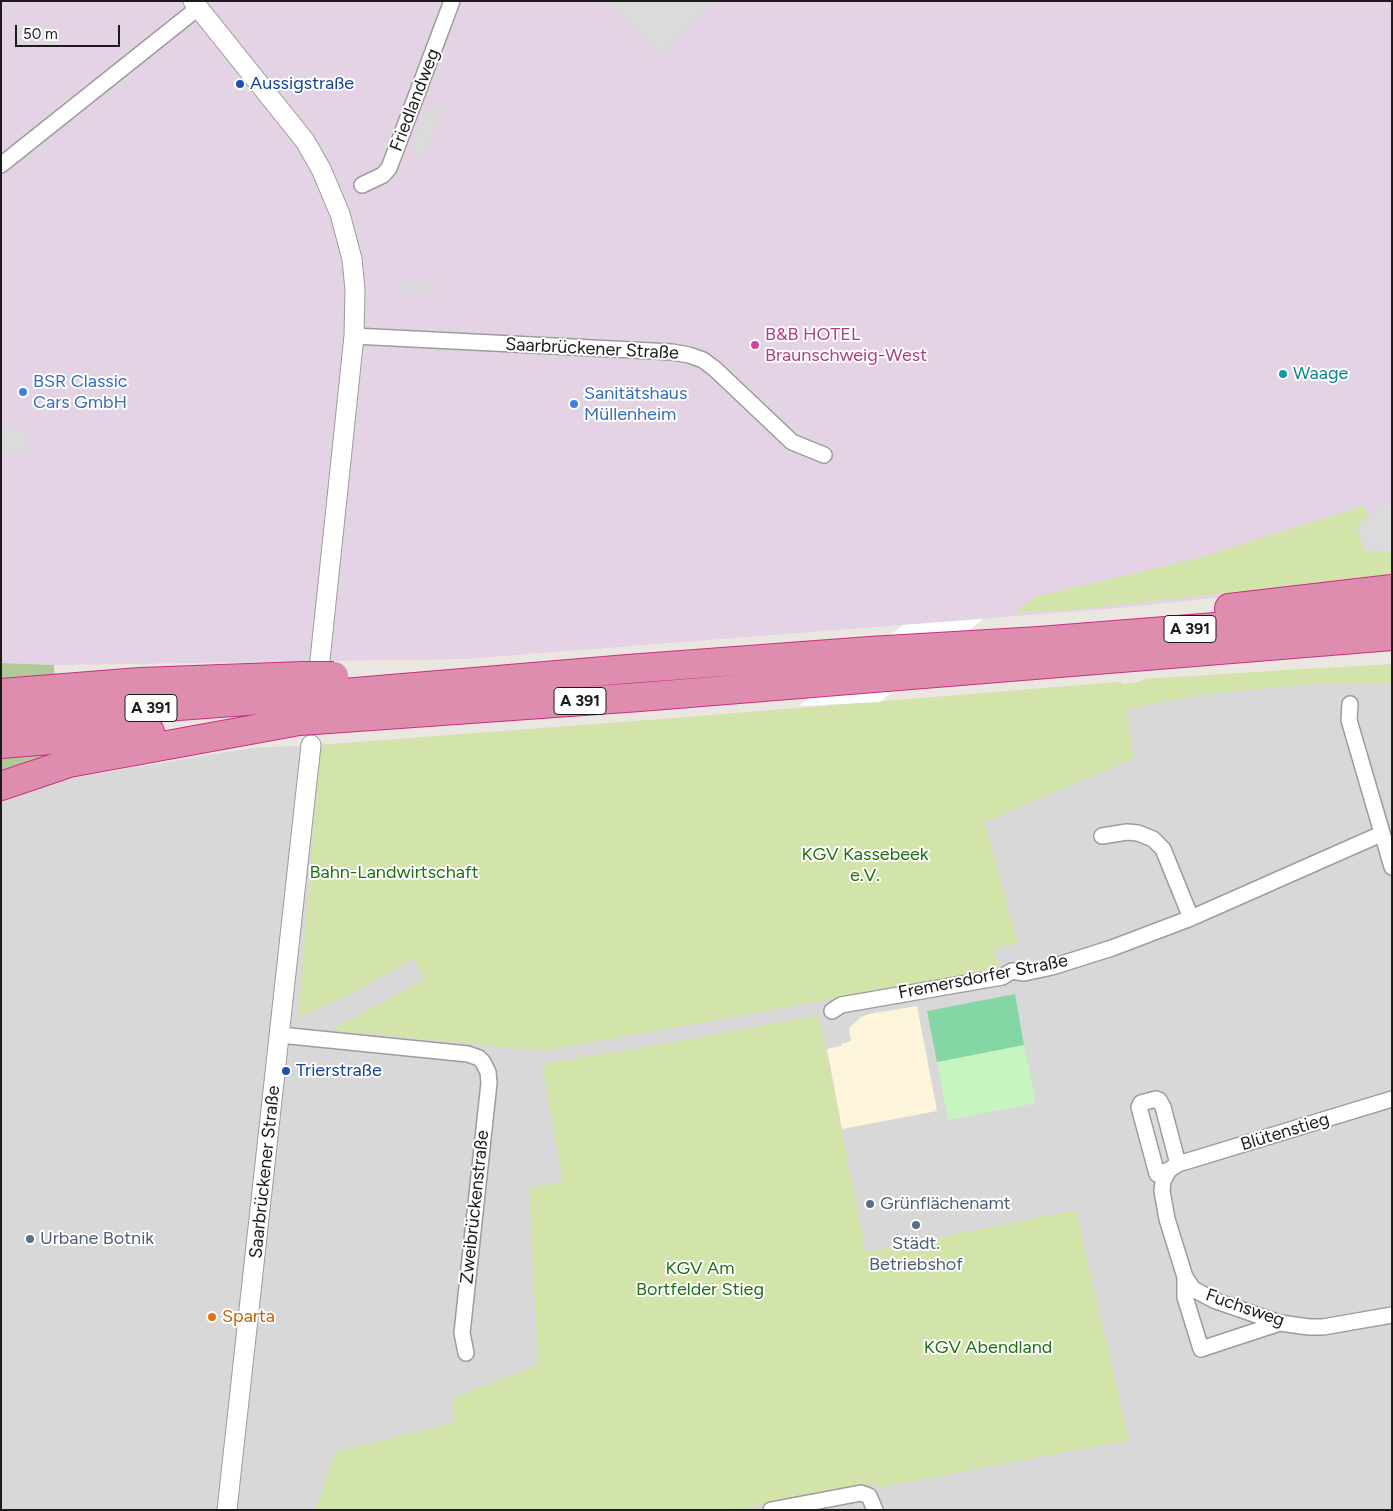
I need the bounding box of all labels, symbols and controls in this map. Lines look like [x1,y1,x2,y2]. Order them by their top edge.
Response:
scale bar [18,15,122,47]
text: 50 m [23,25,58,43]
street label: Friedlandweg [386,46,444,154]
place label: Aussigstraße [250,73,354,95]
marker: Aussigstraße [234,78,246,90]
place label: B&B HOTEL Braunschweig-West [765,324,927,366]
street label: Saarbrückener Straße [505,334,679,364]
marker: B&B HOTEL Braunschweig-West [749,339,761,351]
place label: Waage [1293,363,1348,385]
marker: Waage [1277,368,1289,380]
place label: BSR Classic Cars GmbH [33,371,128,414]
place label: Sanitätshaus Müllenheim [584,383,687,426]
marker: BSR Classic Cars GmbH [17,386,29,398]
marker: Sanitätshaus Müllenheim [568,398,580,410]
road number: A 391 [1164,616,1216,642]
road number: A 391 [554,688,606,714]
road number: A 391 [125,694,177,721]
park label: KGV Kassebeek e.V. [801,844,929,886]
park label: Bahn-Landwirtschaft [310,862,478,884]
street label: Fremersdorfer Straße [896,950,1070,1004]
place label: Trierstraße [296,1060,382,1082]
marker: Trierstraße [280,1065,292,1077]
street label: Saarbrückener Straße [245,1084,285,1260]
street label: Blütenstieg [1238,1108,1332,1156]
street label: Zweibrückenstraße [456,1129,494,1285]
place label: Grünflächenamt [880,1193,1011,1215]
marker: Grünflächenamt [864,1198,876,1210]
marker: Städt. Betriebshof [910,1219,922,1231]
place label: Urbane Botnik [40,1228,154,1250]
marker: Urbane Botnik [24,1233,36,1245]
place label: Städt. Betriebshof [869,1233,963,1276]
park label: KGV Am Bortfelder Stieg [636,1258,764,1300]
street label: Fuchsweg [1203,1284,1287,1332]
place label: Sparta [222,1306,275,1328]
marker: Sparta [206,1311,218,1323]
park label: KGV Abendland [924,1337,1052,1359]

